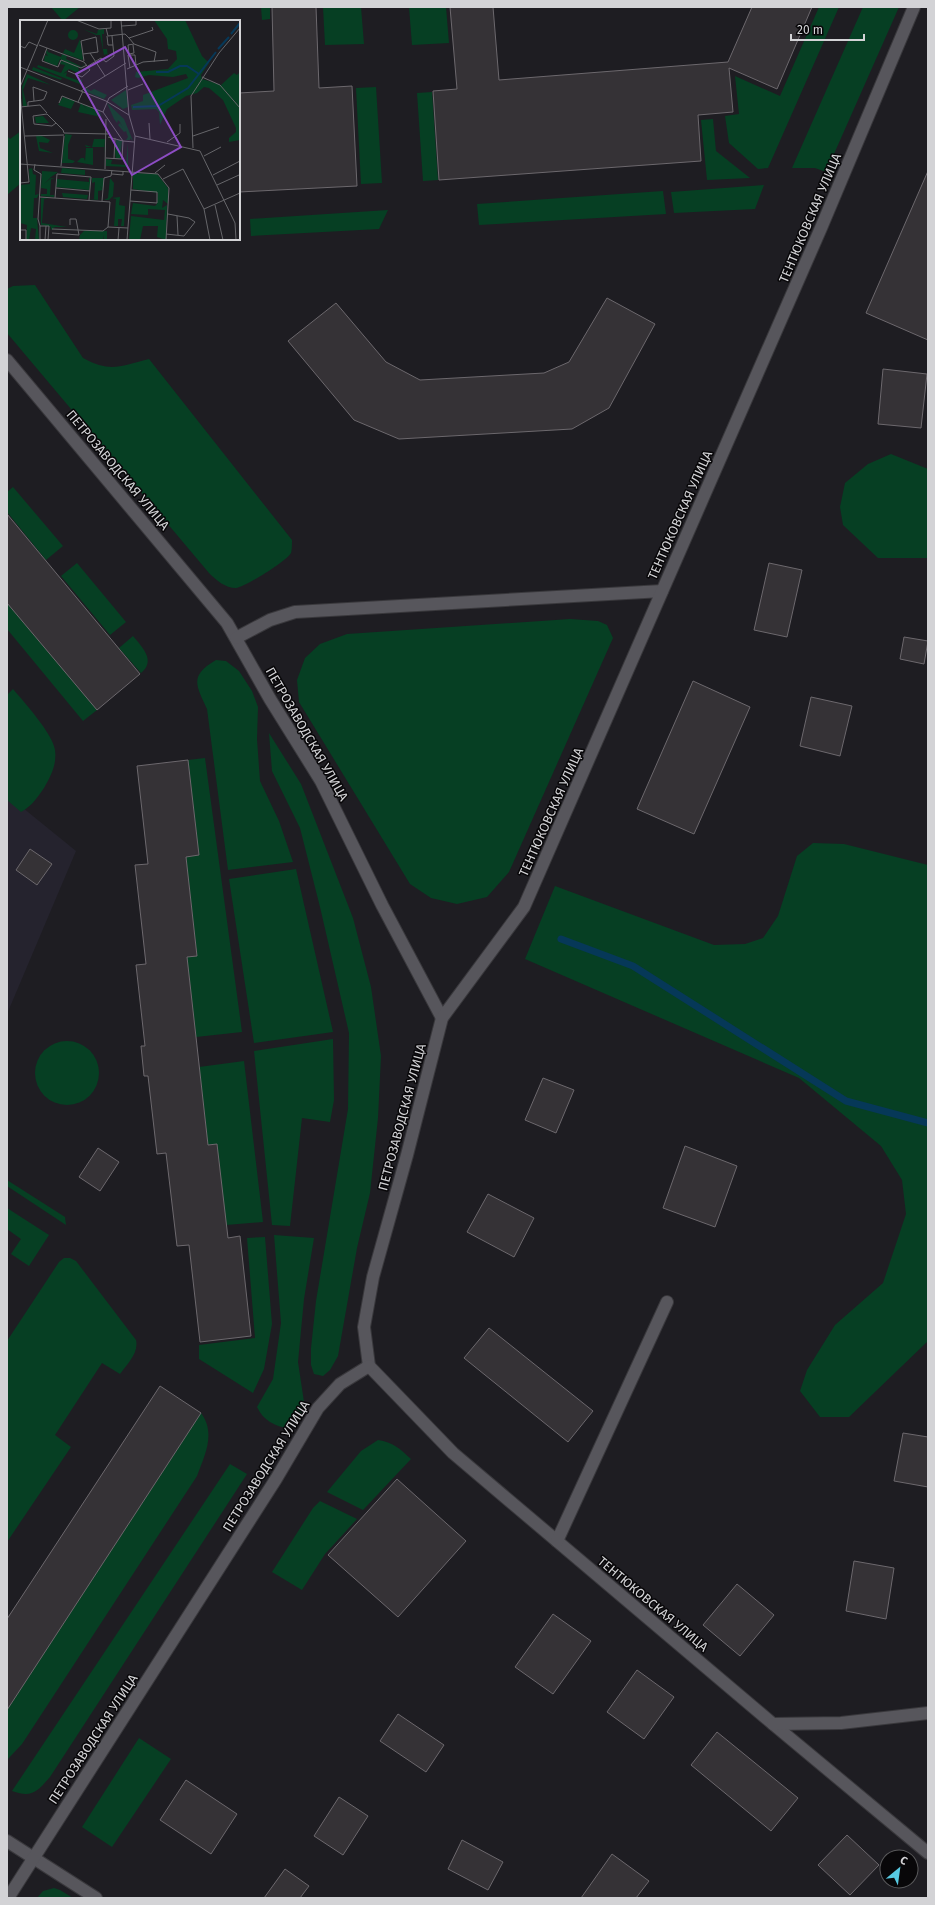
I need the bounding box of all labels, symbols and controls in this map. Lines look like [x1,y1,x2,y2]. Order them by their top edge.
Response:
scale bar [791,16,864,42]
inset map [20,20,240,240]
text: 20 m [797,23,823,37]
street label: ТЕНТЮКОВСКАЯ УЛИЦА [776,150,844,285]
street label: ПЕТРОЗАВОДСКАЯ УЛИЦА [64,407,173,533]
street label: ТЕНТЮКОВСКАЯ УЛИЦА [645,448,715,582]
street label: ПЕТРОЗАВОДСКАЯ УЛИЦА [263,665,352,804]
street label: ТЕНТЮКОВСКАЯ УЛИЦА [516,745,586,879]
street label: ПЕТРОЗАВОДСКАЯ УЛИЦА [375,1041,429,1192]
street label: ПЕТРОЗАВОДСКАЯ УЛИЦА [219,1397,313,1534]
street label: ТЕНТЮКОВСКАЯ УЛИЦА [595,1553,712,1655]
street label: ПЕТРОЗАВОДСКАЯ УЛИЦА [45,1671,141,1807]
north arrow [879,1849,919,1889]
text: С [898,1853,910,1868]

